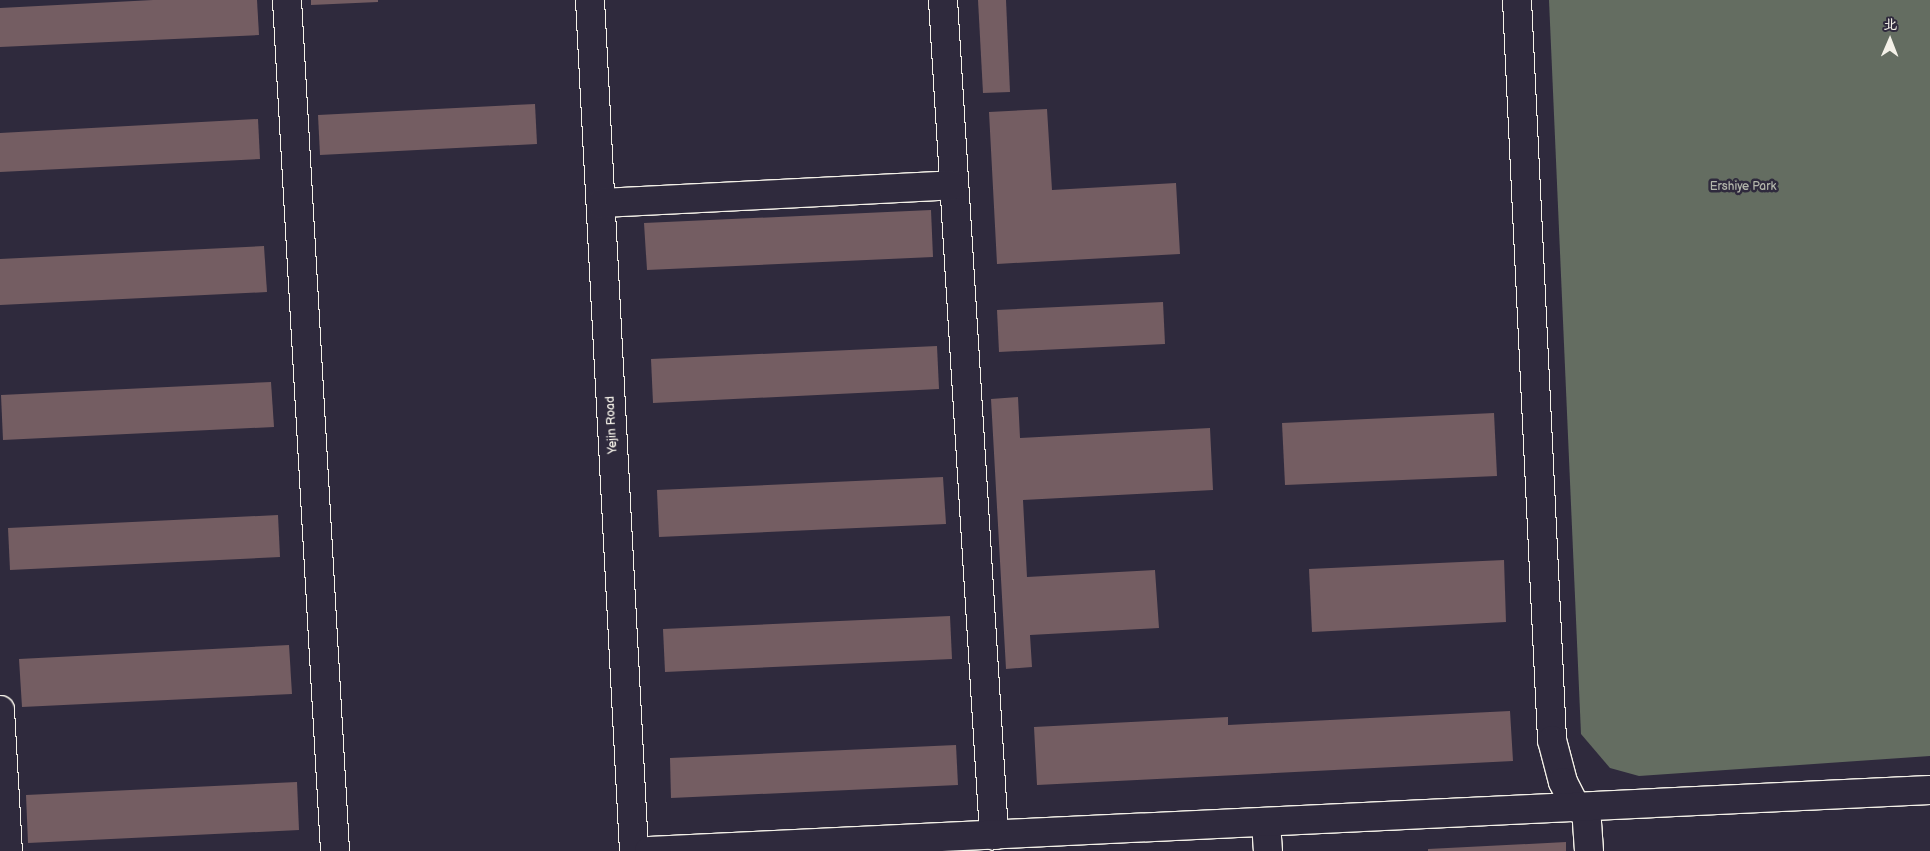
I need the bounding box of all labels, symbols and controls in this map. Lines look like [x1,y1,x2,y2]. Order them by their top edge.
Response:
north arrow [1865,15,1915,65]
text: 北 [1883,16,1897,33]
park label: Ershiye Park [1710,180,1776,194]
street label: Yejin Road [603,396,621,454]

